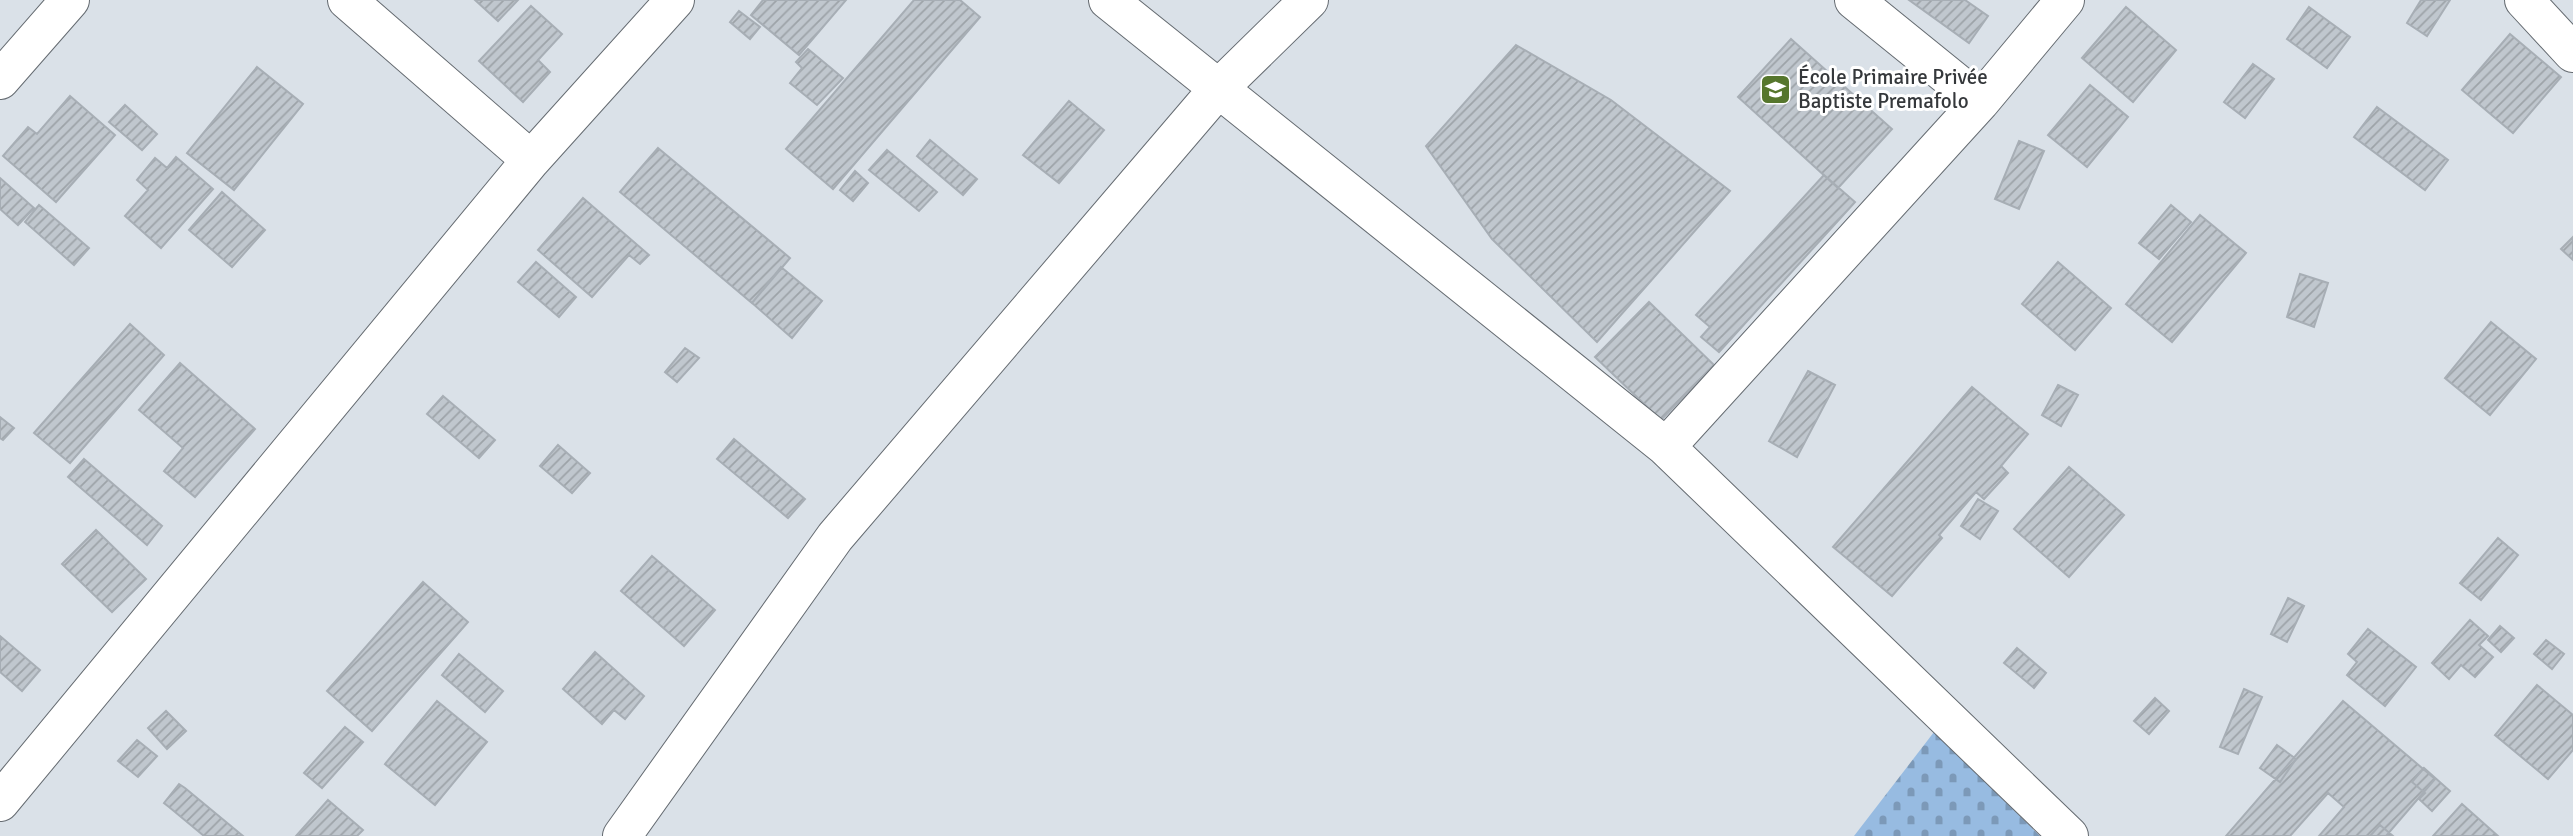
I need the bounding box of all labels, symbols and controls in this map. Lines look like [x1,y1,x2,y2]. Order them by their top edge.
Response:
place label: École Primaire Privée Baptiste Premafolo [1798,64,1988,114]
school or university icon: École Primaire Privée Baptiste Premafolo [1758,72,1792,106]

